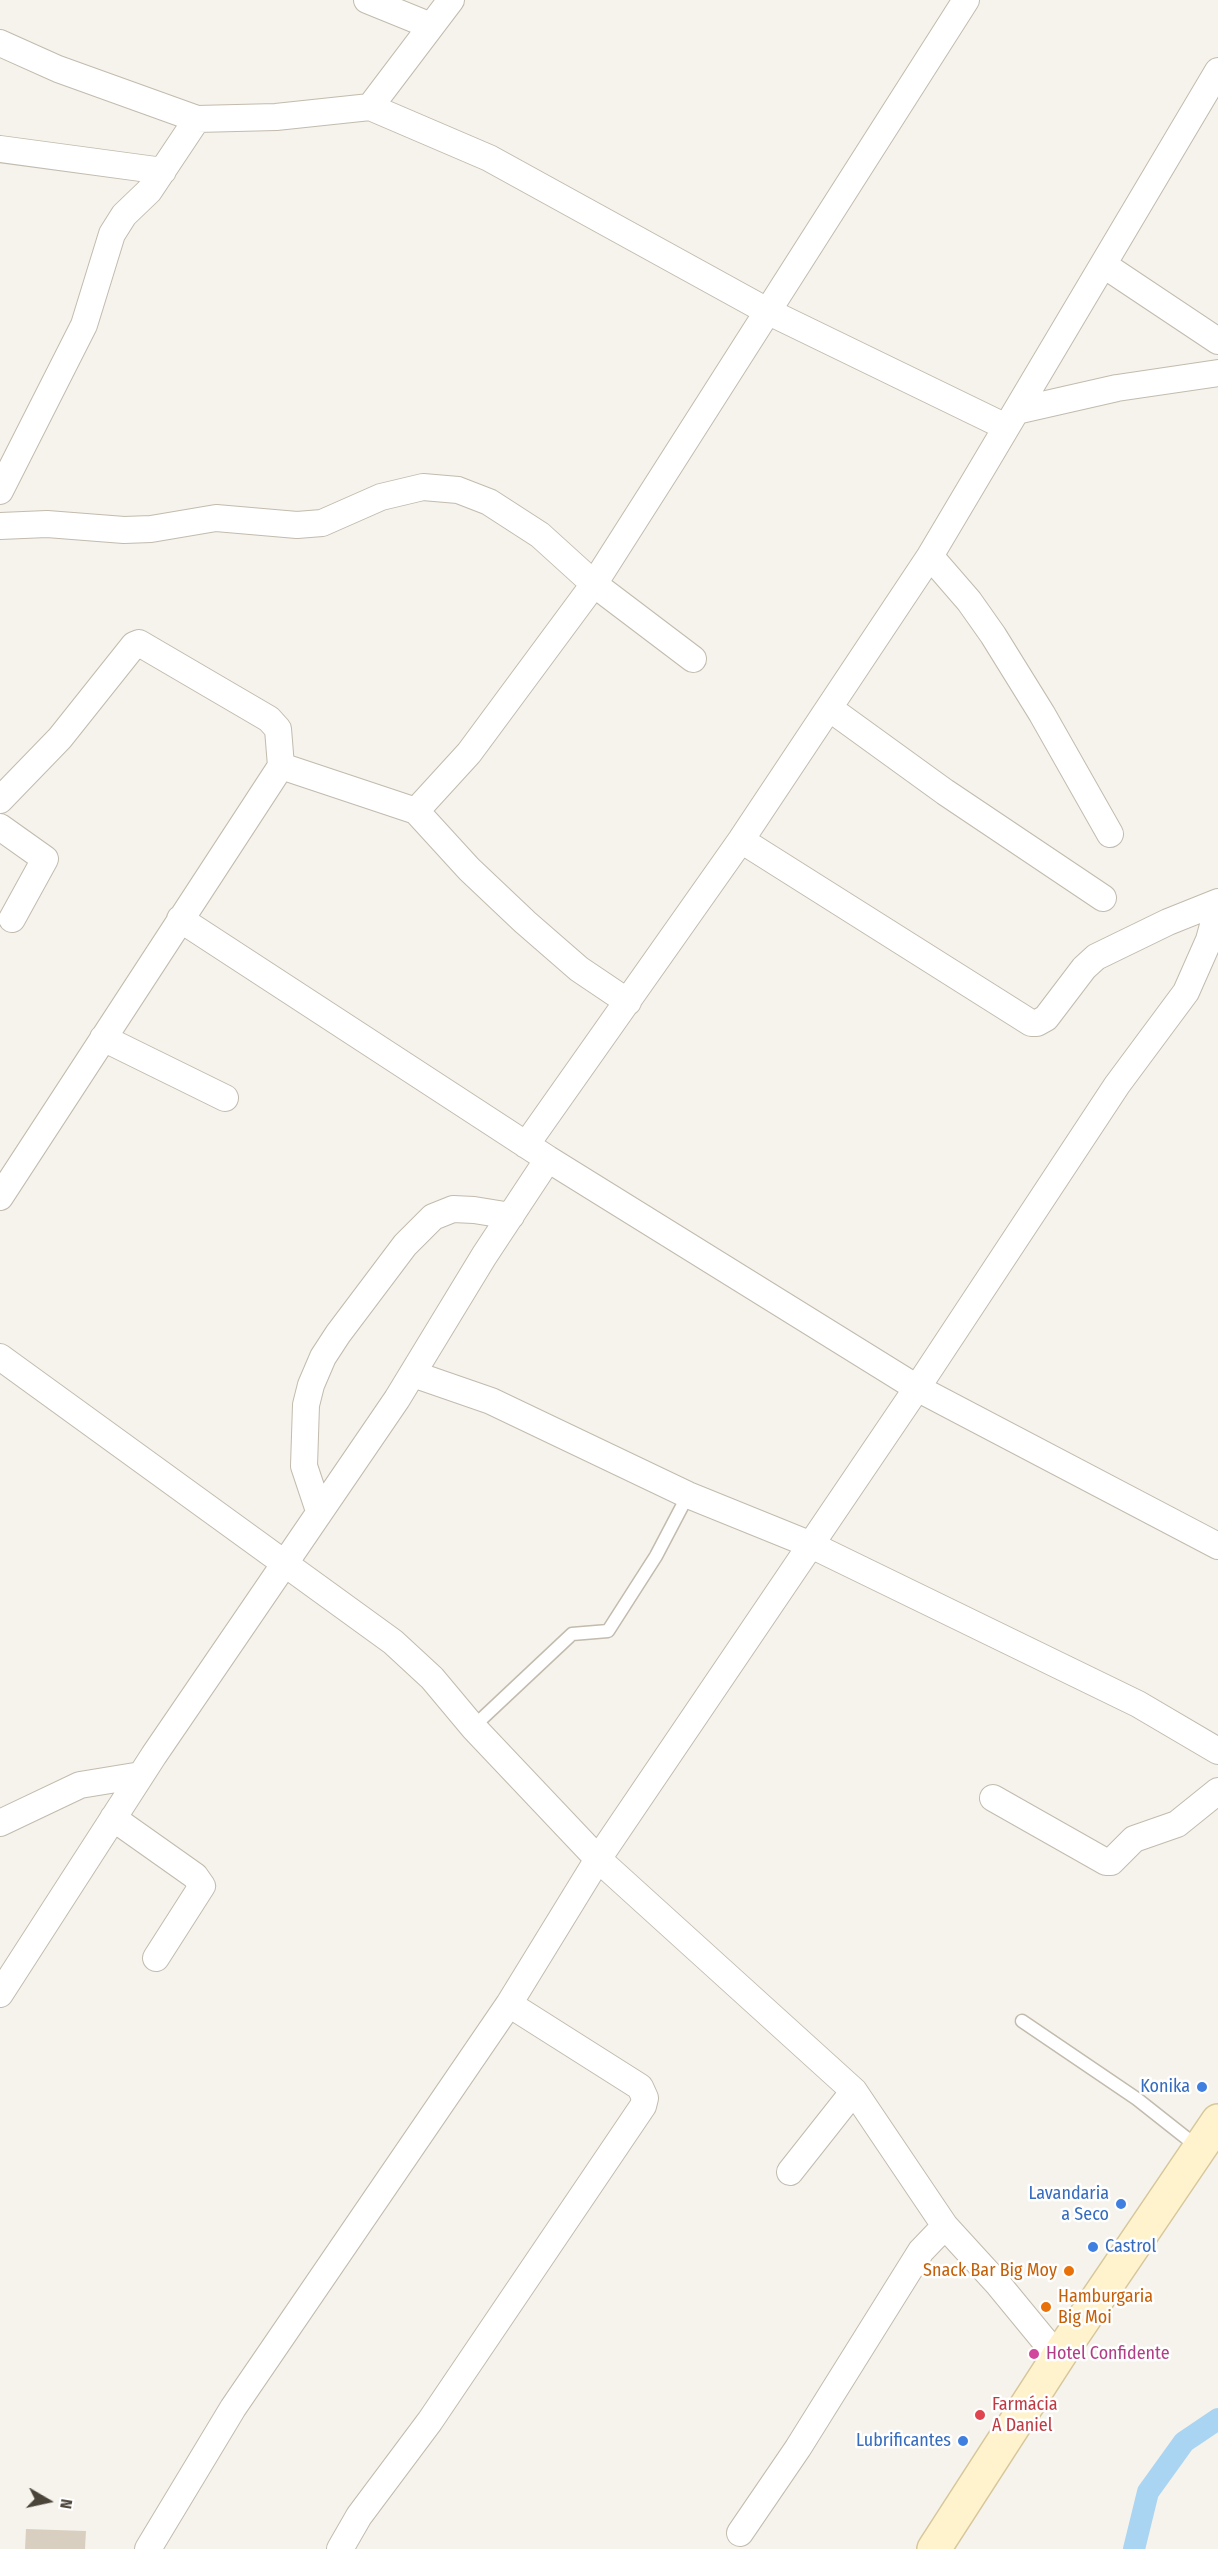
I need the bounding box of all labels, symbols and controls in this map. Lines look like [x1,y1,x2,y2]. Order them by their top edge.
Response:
place label: Konika [1140,2076,1190,2098]
marker: Konika [1195,2080,1209,2094]
place label: Lavandaria a Seco [1028,2183,1109,2226]
marker: Lavandaria a Seco [1114,2197,1128,2211]
place label: Castrol [1105,2236,1156,2258]
marker: Castrol [1086,2240,1100,2254]
place label: Snack Bar Big Moy [923,2260,1057,2282]
marker: Snack Bar Big Moy [1062,2264,1076,2278]
place label: Hamburgaria Big Moi [1058,2286,1153,2328]
marker: Hamburgaria Big Moi [1039,2300,1053,2314]
place label: Hotel Confidente [1046,2343,1170,2365]
marker: Hotel Confidente [1027,2347,1041,2361]
place label: Farmácia A Daniel [992,2394,1058,2436]
marker: Farmácia A Daniel [973,2408,987,2422]
place label: Lubrificantes [856,2430,951,2452]
marker: Lubrificantes [956,2434,970,2448]
north arrow [18,2471,78,2531]
text: N [56,2498,76,2510]

